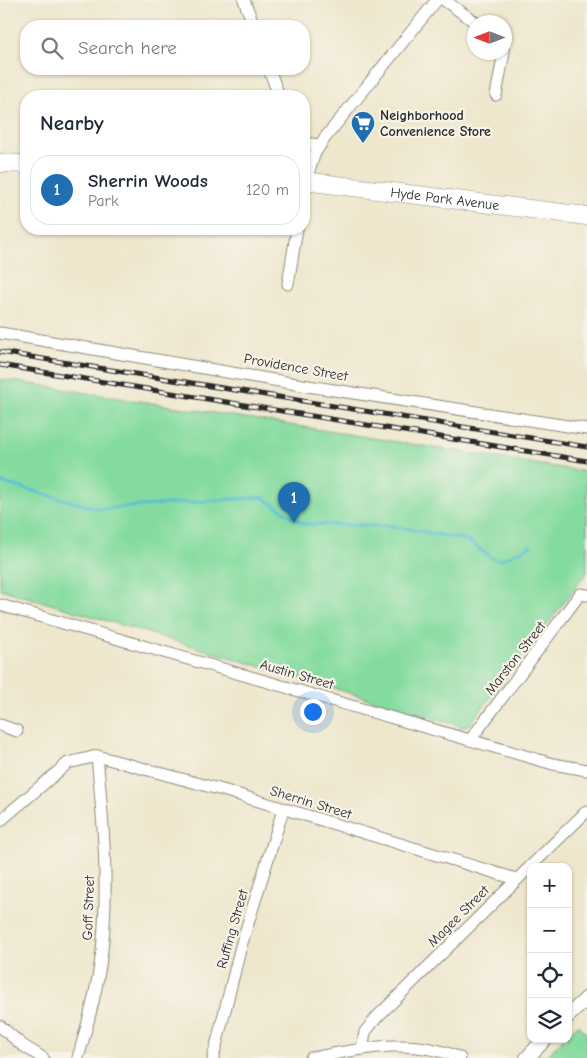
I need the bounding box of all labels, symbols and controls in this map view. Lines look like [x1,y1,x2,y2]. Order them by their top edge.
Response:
north arrow [467,15,512,60]
search box [20,20,310,75]
icon: search [38,34,66,62]
text: Search here [78,37,177,59]
place label: Neighborhood Convenience Store [380,107,491,140]
supermarket icon: Neighborhood Convenience Store [350,110,376,144]
text: Nearby [40,111,104,135]
text: Sherrin Woods [88,170,208,192]
text: 1 [54,181,60,199]
text: 120 m [246,181,289,199]
street label: Hyde Park Avenue [389,184,500,214]
text: Park [88,192,119,210]
street label: Providence Street [243,350,350,385]
pin: 1 [278,482,310,523]
street label: Marston Street [481,617,550,699]
street label: Austin Street [258,656,337,693]
your location [300,699,326,725]
street label: Sherrin Street [268,782,354,823]
map controls [527,863,572,1043]
button: + [527,863,572,908]
street label: Goff Street [79,874,98,941]
street label: Magee Street [424,881,493,951]
street label: Ruffing Street [213,887,252,971]
button: − [527,908,572,953]
button: locate [527,953,572,998]
button: layers [527,998,572,1043]

